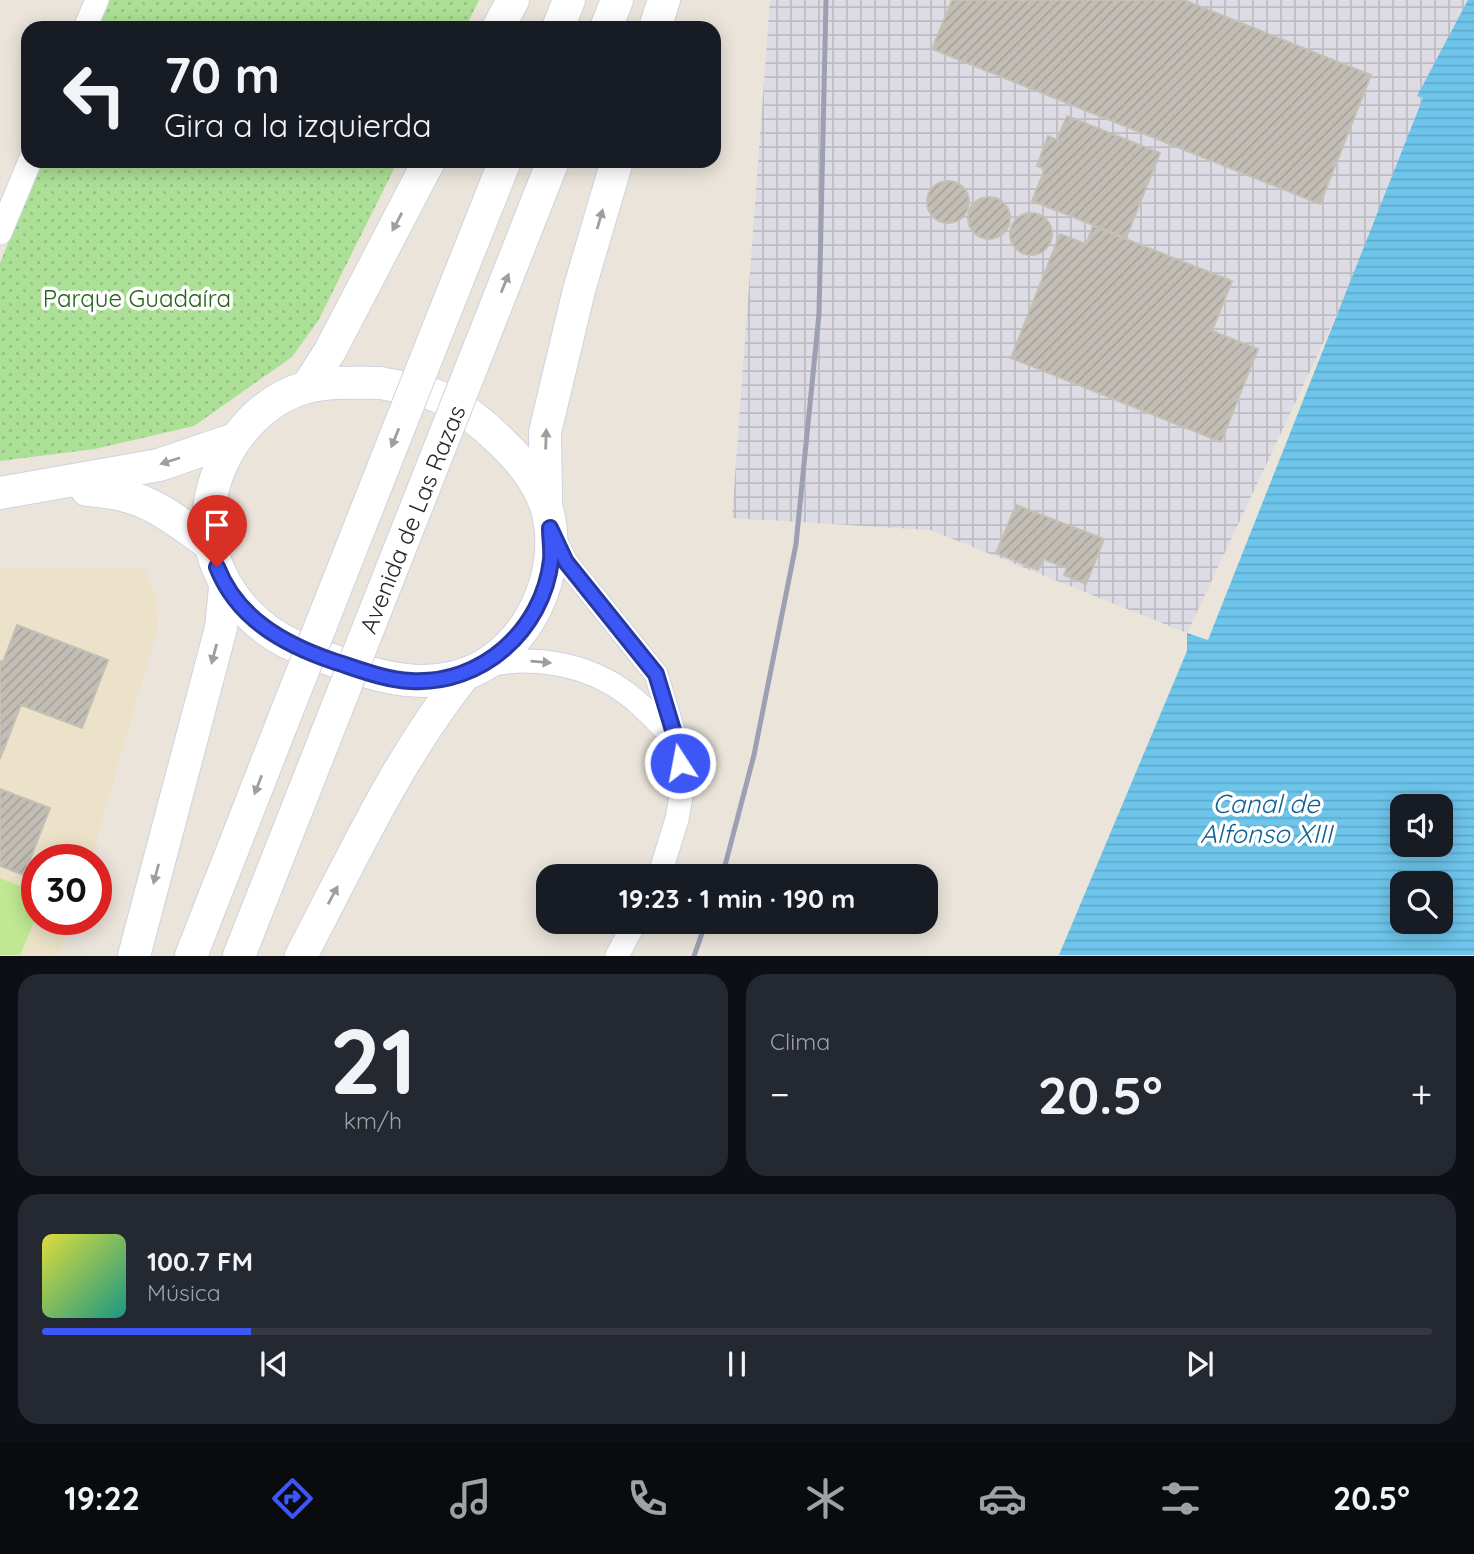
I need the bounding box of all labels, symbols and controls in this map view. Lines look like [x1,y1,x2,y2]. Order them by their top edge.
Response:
text: 70 m [164,44,280,105]
icon: left [49,49,140,140]
text: Gira a la izquierda [164,105,432,145]
one-way arrow [595,208,605,229]
one-way arrow [392,212,404,232]
one-way arrow [500,272,511,293]
park label: Parque Guadaíra [43,283,231,313]
street label: Avenida de Las Razas [352,401,472,637]
one-way arrow [389,428,400,449]
one-way arrow [540,428,552,450]
one-way arrow [160,457,181,467]
pin [187,495,247,567]
icon: arrive [198,506,236,544]
one-way arrow [208,643,219,665]
one-way arrow [530,657,552,668]
position arrow [643,726,717,800]
one-way arrow [252,774,263,795]
water label: Canal de Alfonso XIII [1200,787,1335,850]
map controls [1390,794,1453,934]
button: sound [1390,794,1453,857]
speed limit sign: 30 [21,844,112,935]
one-way arrow [150,863,161,885]
button: search [1390,871,1453,934]
text: 19:23 · 1 min · 190 m [619,882,855,915]
one-way arrow [327,885,339,905]
text: 21 [329,1003,417,1117]
text: Clima [770,1027,830,1056]
text: 20.5° [1038,1062,1163,1127]
text: − [770,1070,790,1118]
text: + [1411,1070,1432,1118]
text: km/h [344,1106,402,1135]
text: 100.7 FM [147,1245,253,1278]
text: Música [147,1278,221,1307]
icon: previous [255,1345,293,1383]
icon: pause [718,1345,756,1383]
icon: next [1181,1345,1219,1383]
icon: directions [268,1474,317,1523]
icon: music [446,1474,495,1523]
icon: phone [623,1474,672,1523]
icon: climate [801,1474,850,1523]
icon: car [978,1474,1027,1523]
icon: filters [1156,1474,1205,1523]
text: 19:22 [64,1478,140,1518]
text: 20.5° [1333,1478,1410,1518]

